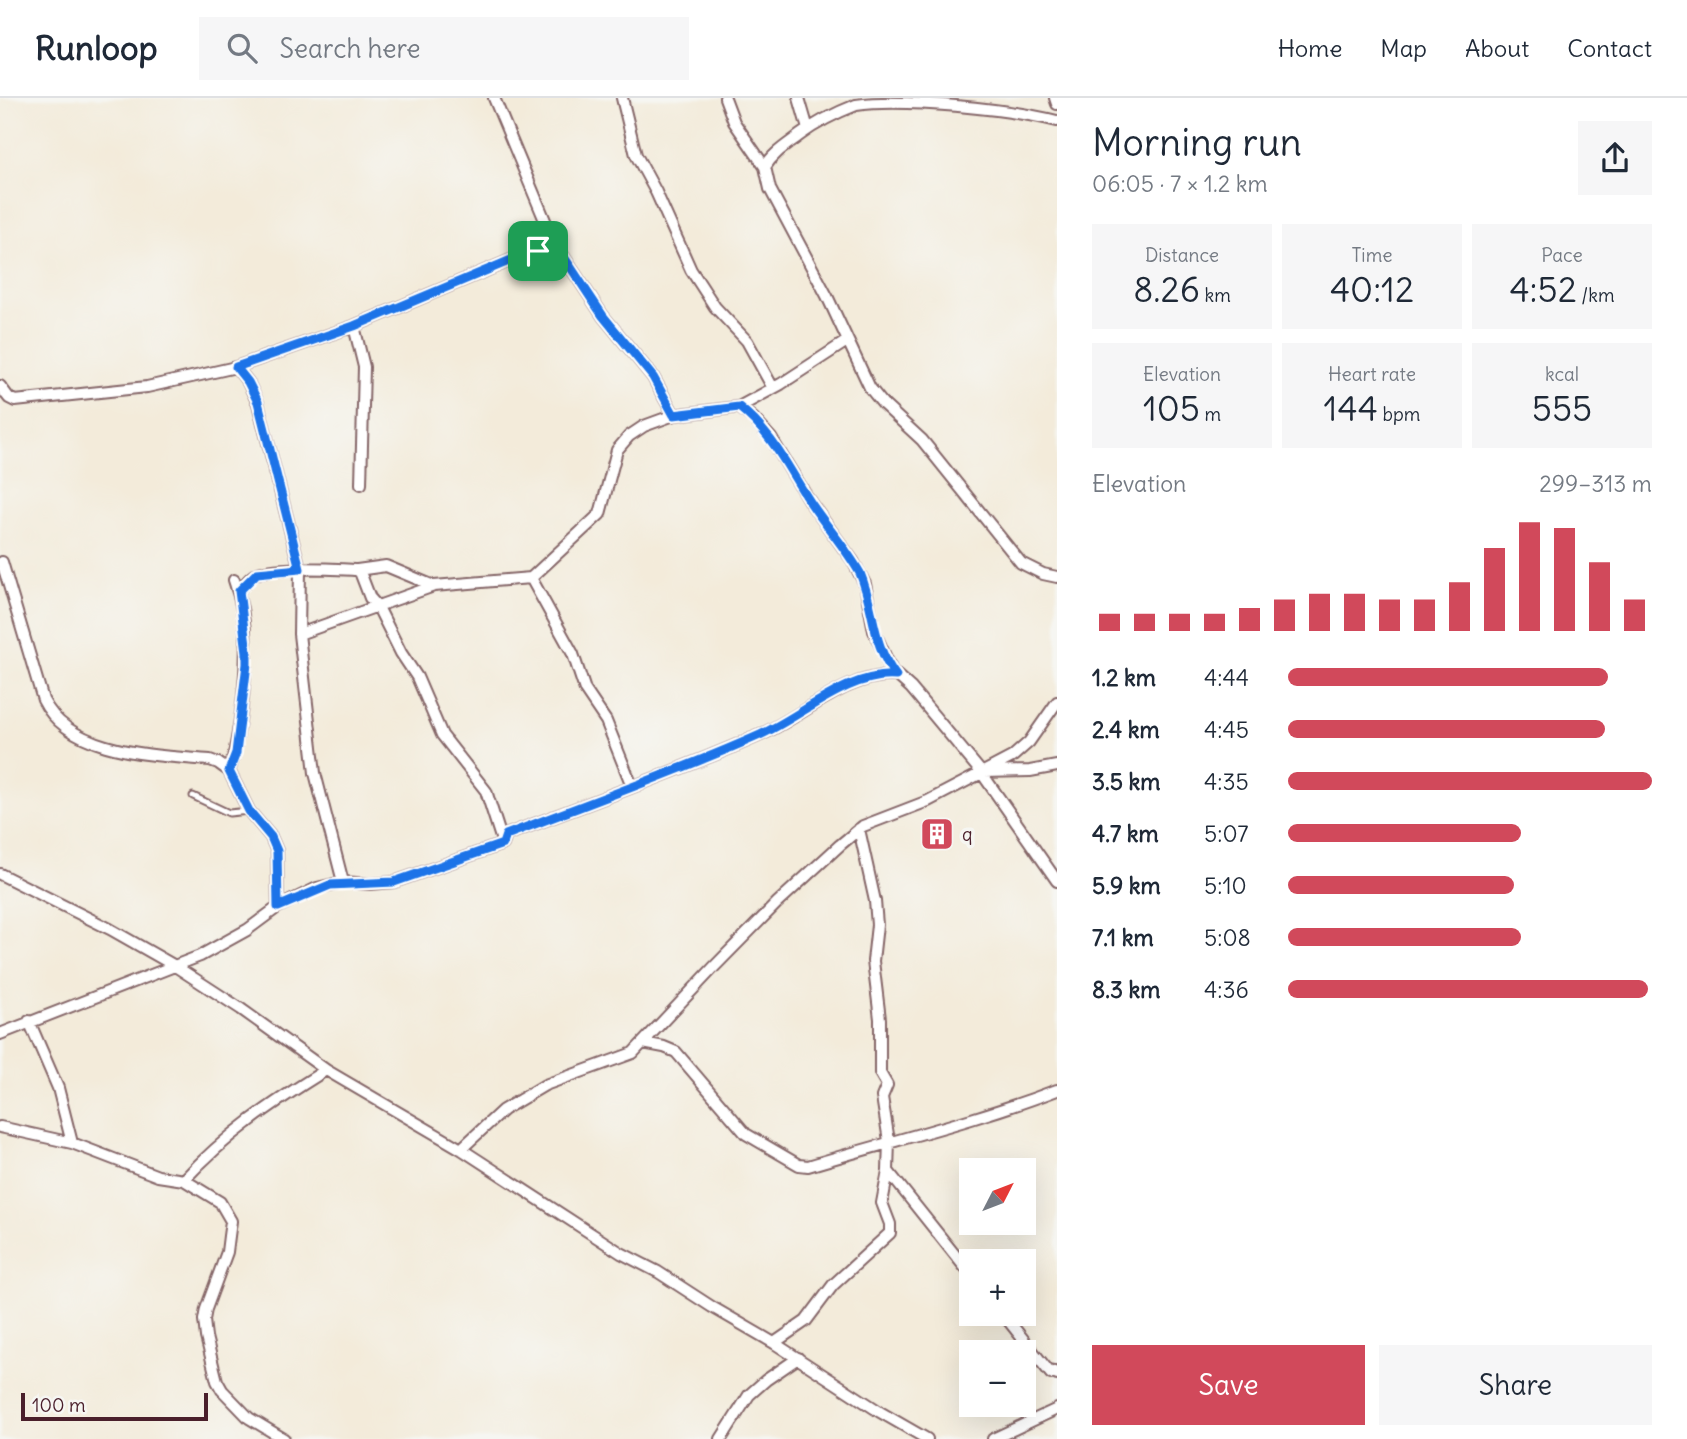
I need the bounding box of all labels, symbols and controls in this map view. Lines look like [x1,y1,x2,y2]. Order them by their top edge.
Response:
search box [199,17,689,80]
text: Runloop [35,27,157,69]
icon: search [223,29,261,67]
text: Search here [279,32,420,65]
text: Home [1278,33,1342,63]
text: Map [1380,33,1427,63]
text: About [1465,33,1529,63]
text: Contact [1567,33,1652,63]
text: Morning run [1092,119,1302,166]
button: share [1578,121,1652,195]
text: 06:05 · 7 × 1.2 km [1092,169,1268,198]
pin [508,221,568,281]
icon: arrive [519,232,557,270]
text: Distance [1145,243,1219,267]
text: Time [1351,243,1393,267]
text: Pace [1541,243,1583,267]
text: 8.26 [1133,267,1200,311]
text: 40:12 [1330,267,1414,311]
text: 4:52 [1509,267,1577,311]
text: km [1200,283,1231,307]
text: /km [1577,283,1615,307]
text: Elevation [1143,362,1221,386]
text: Heart rate [1328,362,1416,386]
text: kcal [1545,362,1579,386]
text: 105 [1143,386,1200,430]
text: 144 [1324,386,1378,430]
text: 555 [1532,386,1592,430]
text: m [1200,402,1221,426]
text: bpm [1378,402,1420,426]
text: Elevation [1092,469,1186,498]
text: 299–313 m [1539,469,1652,498]
text: 1.2 km [1092,663,1156,692]
text: 4:44 [1204,663,1249,692]
text: 2.4 km [1092,715,1160,744]
text: 4:45 [1204,715,1249,744]
text: 3.5 km [1092,767,1160,796]
text: 4:35 [1204,767,1249,796]
building icon: q [918,815,956,853]
text: 4.7 km [1092,819,1159,848]
text: 5:07 [1204,819,1249,848]
place label: q [962,822,973,846]
text: 5.9 km [1092,871,1161,900]
text: 5:10 [1204,871,1247,900]
text: 7.1 km [1092,923,1154,952]
text: 5:08 [1204,923,1251,952]
text: 8.3 km [1092,975,1160,1004]
text: 4:36 [1204,975,1249,1004]
north arrow [959,1158,1036,1236]
map controls [959,1158,1036,1417]
button: + [959,1249,1036,1326]
button: − [959,1340,1036,1417]
button: Save [1092,1345,1365,1425]
button: Share [1379,1345,1652,1425]
scale bar [21,1390,208,1422]
text: 100 m [32,1393,86,1417]

